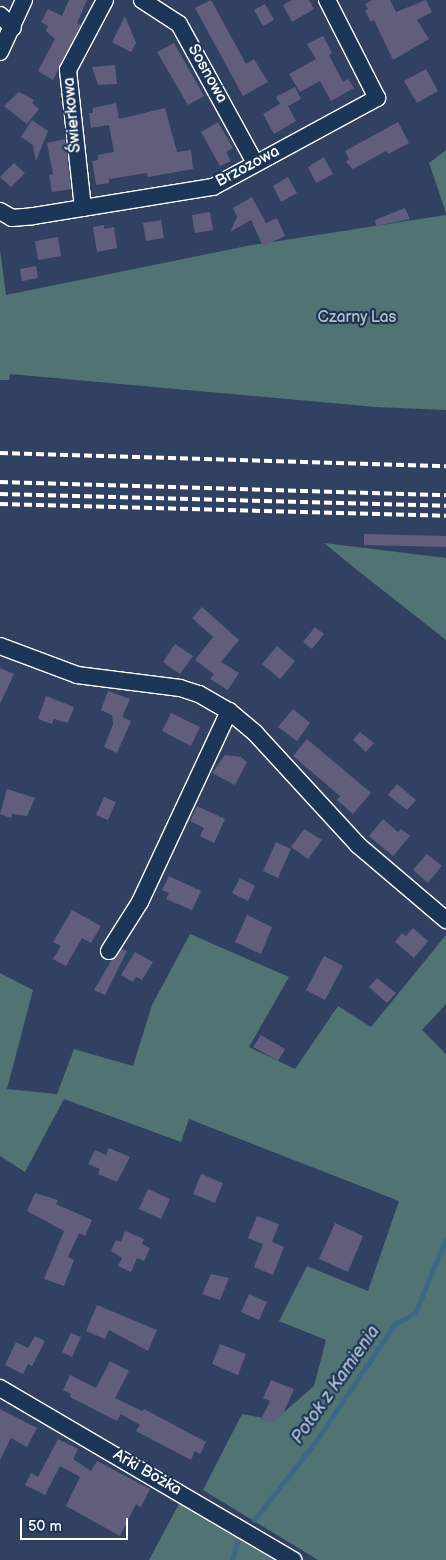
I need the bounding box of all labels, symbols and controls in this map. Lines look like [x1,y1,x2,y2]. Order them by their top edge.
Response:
street label: Sosnowa [183,41,231,107]
street label: Świerkowa [60,76,86,154]
street label: Brzozowa [213,142,283,192]
park label: Czarny Las [317,308,397,328]
water label: Potok z Kamienia [287,1322,385,1448]
street label: Arki Bożka [109,1446,185,1500]
scale bar [22,1508,130,1540]
text: 50 m [28,1517,62,1536]

